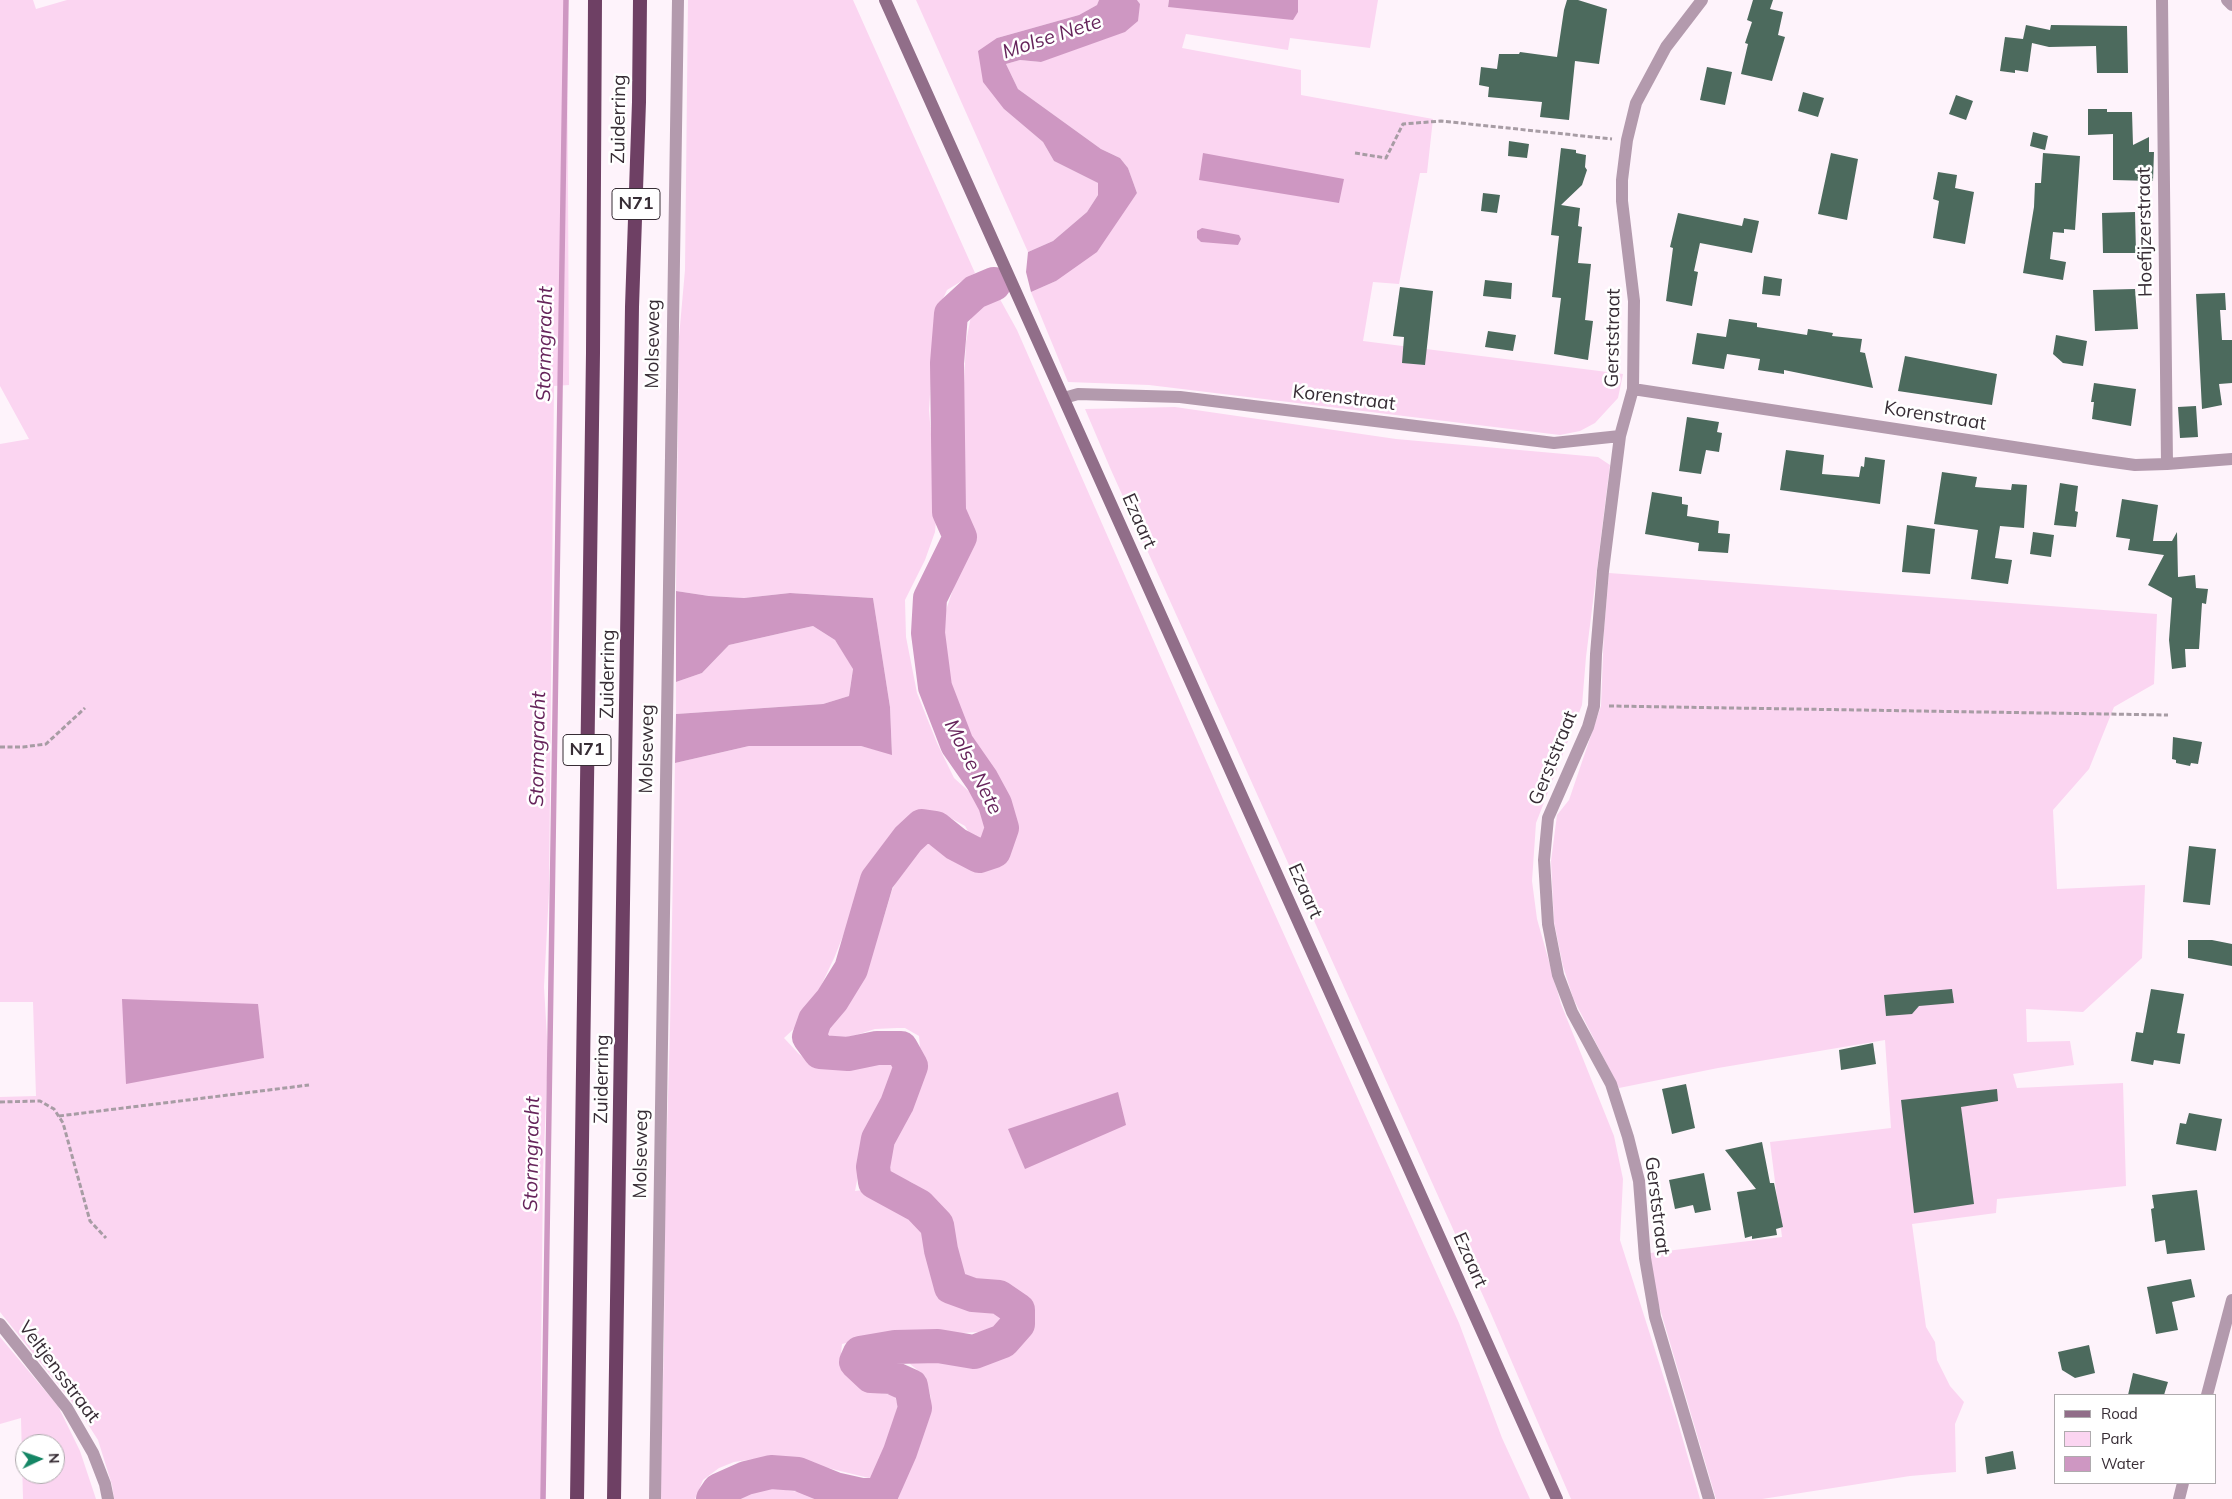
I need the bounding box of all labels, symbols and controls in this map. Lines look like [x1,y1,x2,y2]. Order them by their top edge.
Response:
water label: Molse Nete [999,10,1105,64]
street label: Zuiderring [607,74,631,164]
street label: Hoefijzerstraat [2132,167,2158,297]
road number: N71 [612,188,660,220]
water label: Stormgracht [532,286,558,402]
street label: Gerststraat [1601,288,1625,388]
street label: Molseweg [641,299,665,389]
street label: Korenstraat [1291,380,1397,416]
street label: Korenstraat [1882,397,1988,435]
street label: Ezaart [1117,490,1161,552]
street label: Zuiderring [596,629,620,719]
water label: Stormgracht [525,691,551,807]
street label: Molseweg [635,704,659,794]
street label: Gerststraat [1524,708,1582,808]
water label: Molse Nete [939,716,1007,818]
road number: N71 [563,734,611,766]
street label: Ezaart [1283,860,1327,922]
street label: Zuiderring [590,1034,614,1124]
water label: Stormgracht [519,1096,545,1212]
street label: Molseweg [629,1109,653,1199]
street label: Gerststraat [1640,1155,1674,1257]
street label: Ezaart [1448,1229,1492,1291]
street label: Veltjensstraat [13,1317,105,1427]
legend [2054,1394,2217,1484]
text: Road [2101,1404,2138,1423]
text: Park [2101,1429,2133,1448]
north arrow [15,1434,65,1484]
text: N [45,1453,63,1464]
text: Water [2101,1454,2145,1473]

